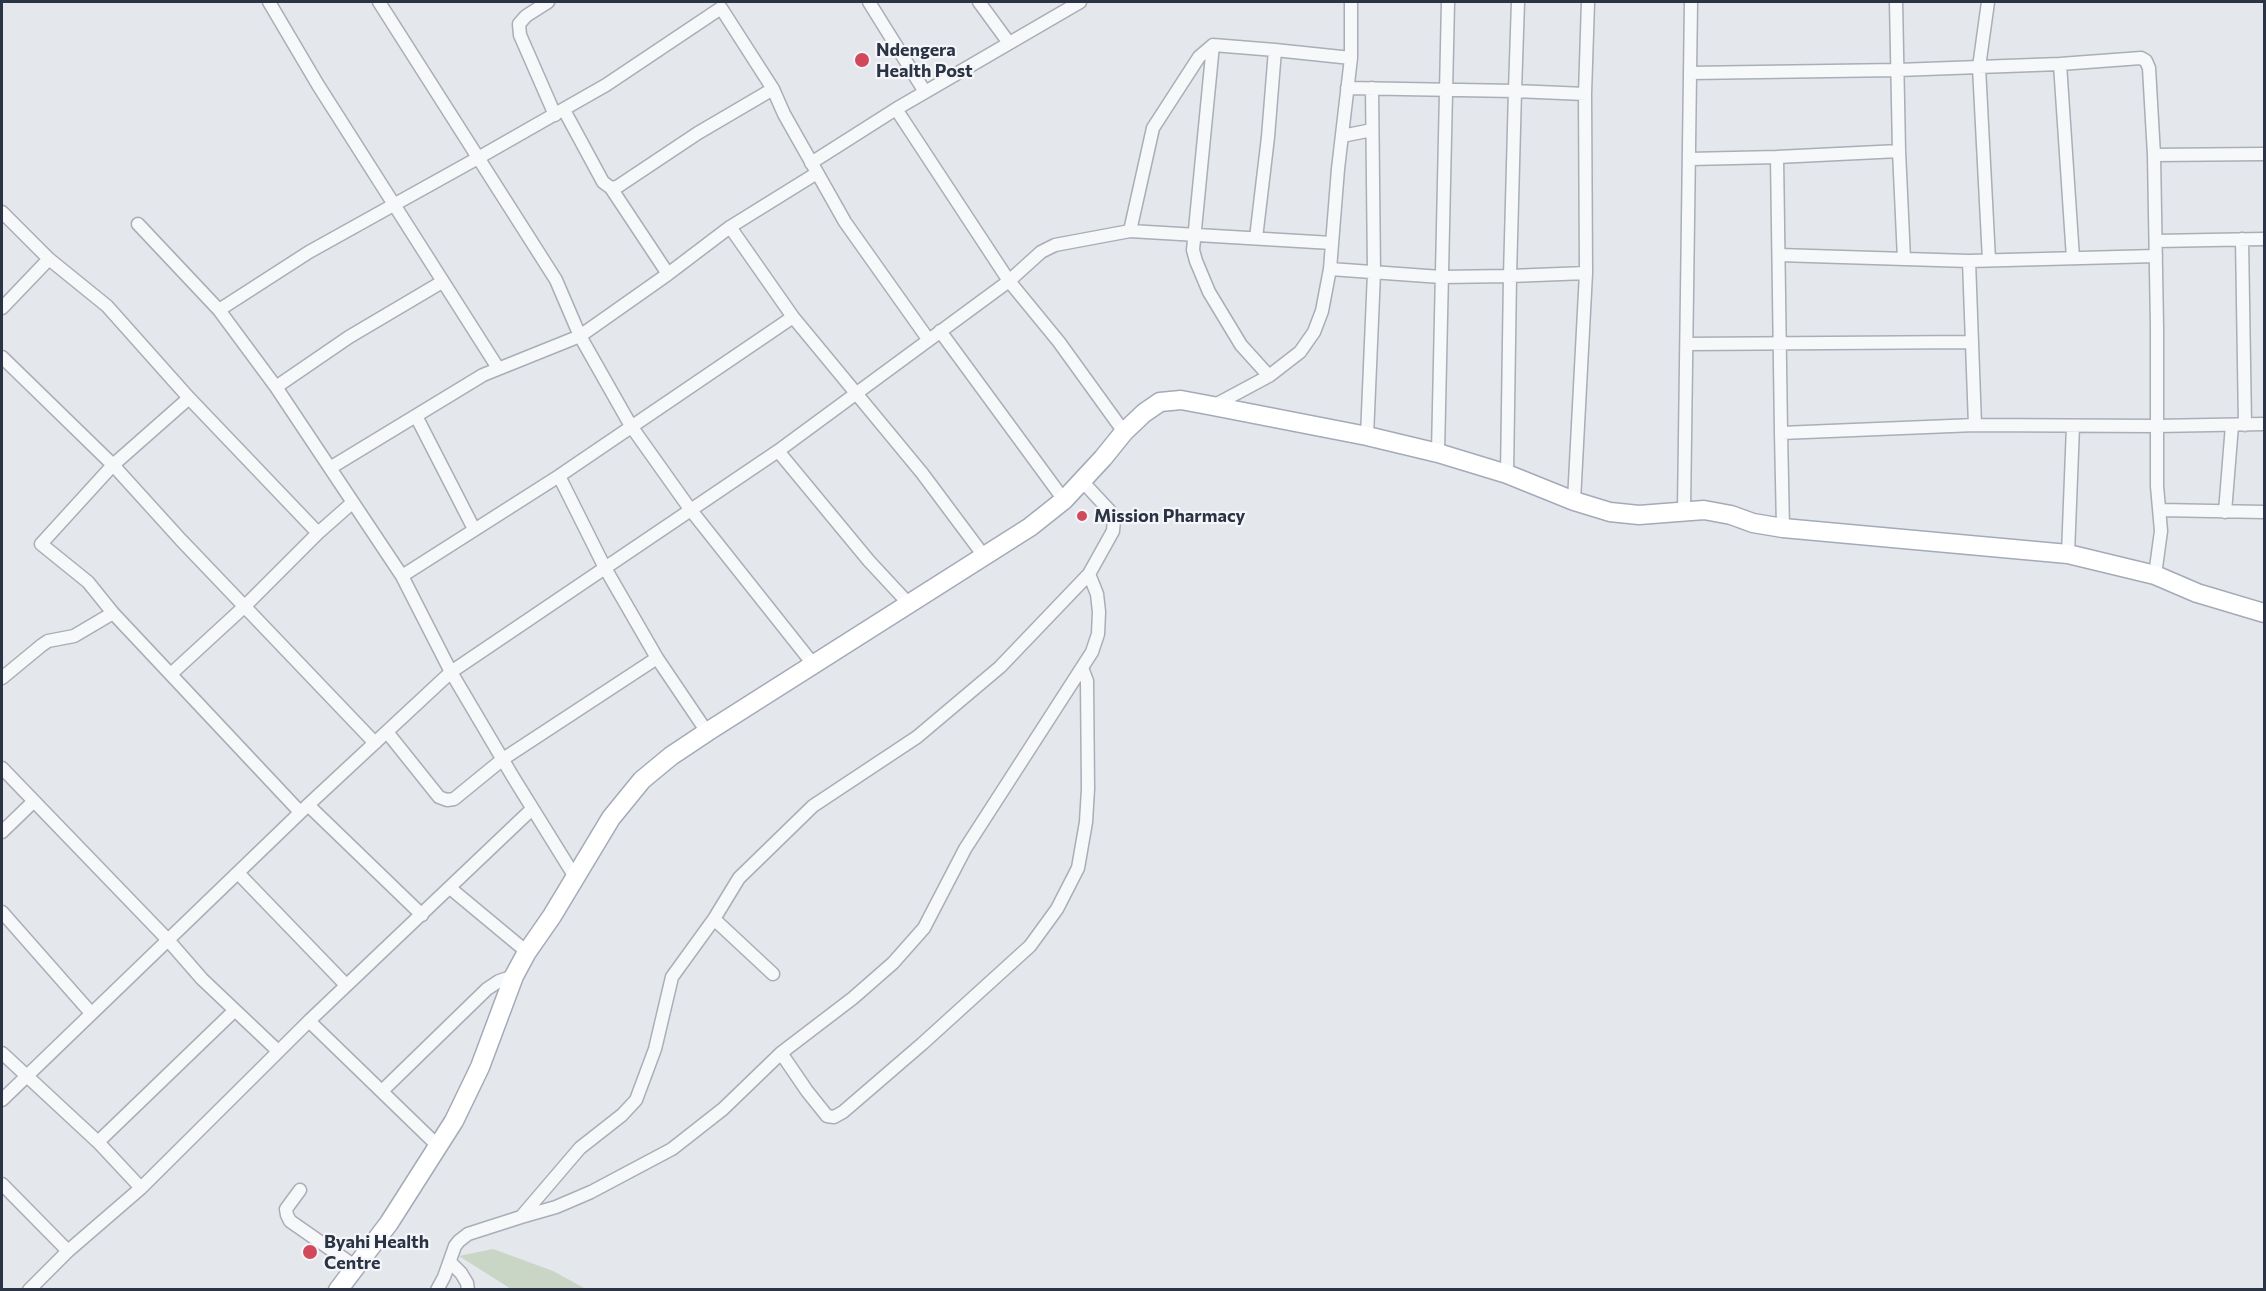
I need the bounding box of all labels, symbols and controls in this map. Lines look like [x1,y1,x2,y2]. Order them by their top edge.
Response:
place label: Ndengera Health Post [876,39,973,82]
marker: Ndengera Health Post [853,51,871,69]
place label: Mission Pharmacy [1094,505,1245,527]
marker: Mission Pharmacy [1075,509,1089,523]
place label: Byahi Health Centre [324,1231,429,1274]
marker: Byahi Health Centre [301,1243,319,1261]

